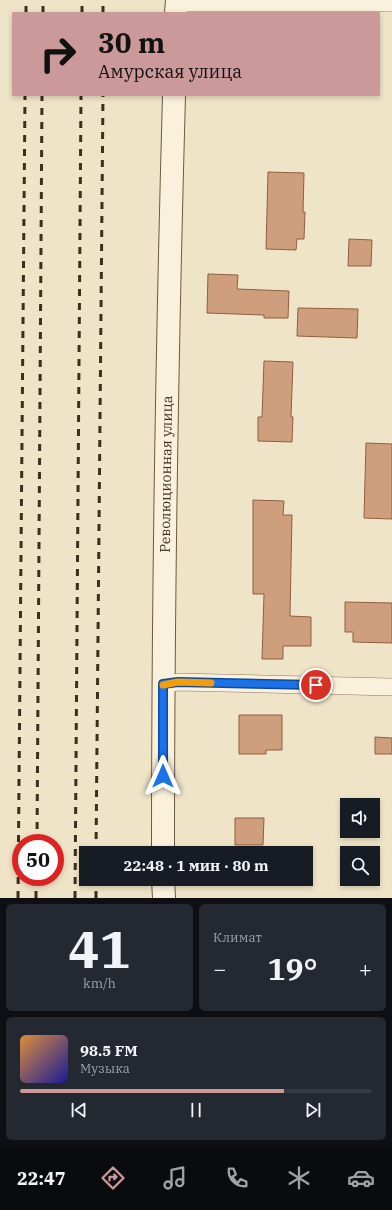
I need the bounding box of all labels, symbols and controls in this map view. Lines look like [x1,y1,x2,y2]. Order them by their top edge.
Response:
text: 30 m [98,24,165,61]
icon: right [32,28,84,80]
text: Амурская улица [98,60,242,83]
street label: Революционная улица [156,395,176,553]
pin [299,668,333,702]
icon: arrive [305,674,327,696]
position arrow [142,755,184,797]
map controls [340,798,380,886]
button: sound [340,798,380,838]
speed limit sign: 50 [12,834,64,886]
button: search [340,846,380,886]
text: 22:48 · 1 мин · 80 m [123,856,269,875]
text: 41 [68,915,131,982]
text: Климат [213,929,262,946]
text: 19° [267,949,318,988]
text: − [213,954,226,983]
text: + [359,954,372,983]
text: km/h [83,975,116,992]
text: 98.5 FM [80,1041,138,1060]
text: Музыка [80,1060,130,1077]
icon: previous [68,1099,90,1121]
icon: pause [185,1099,207,1121]
icon: next [302,1099,324,1121]
icon: directions [99,1164,127,1192]
icon: music [161,1164,189,1192]
icon: phone [223,1164,251,1192]
icon: climate [285,1164,313,1192]
icon: car [347,1164,375,1192]
text: 22:47 [17,1167,66,1190]

